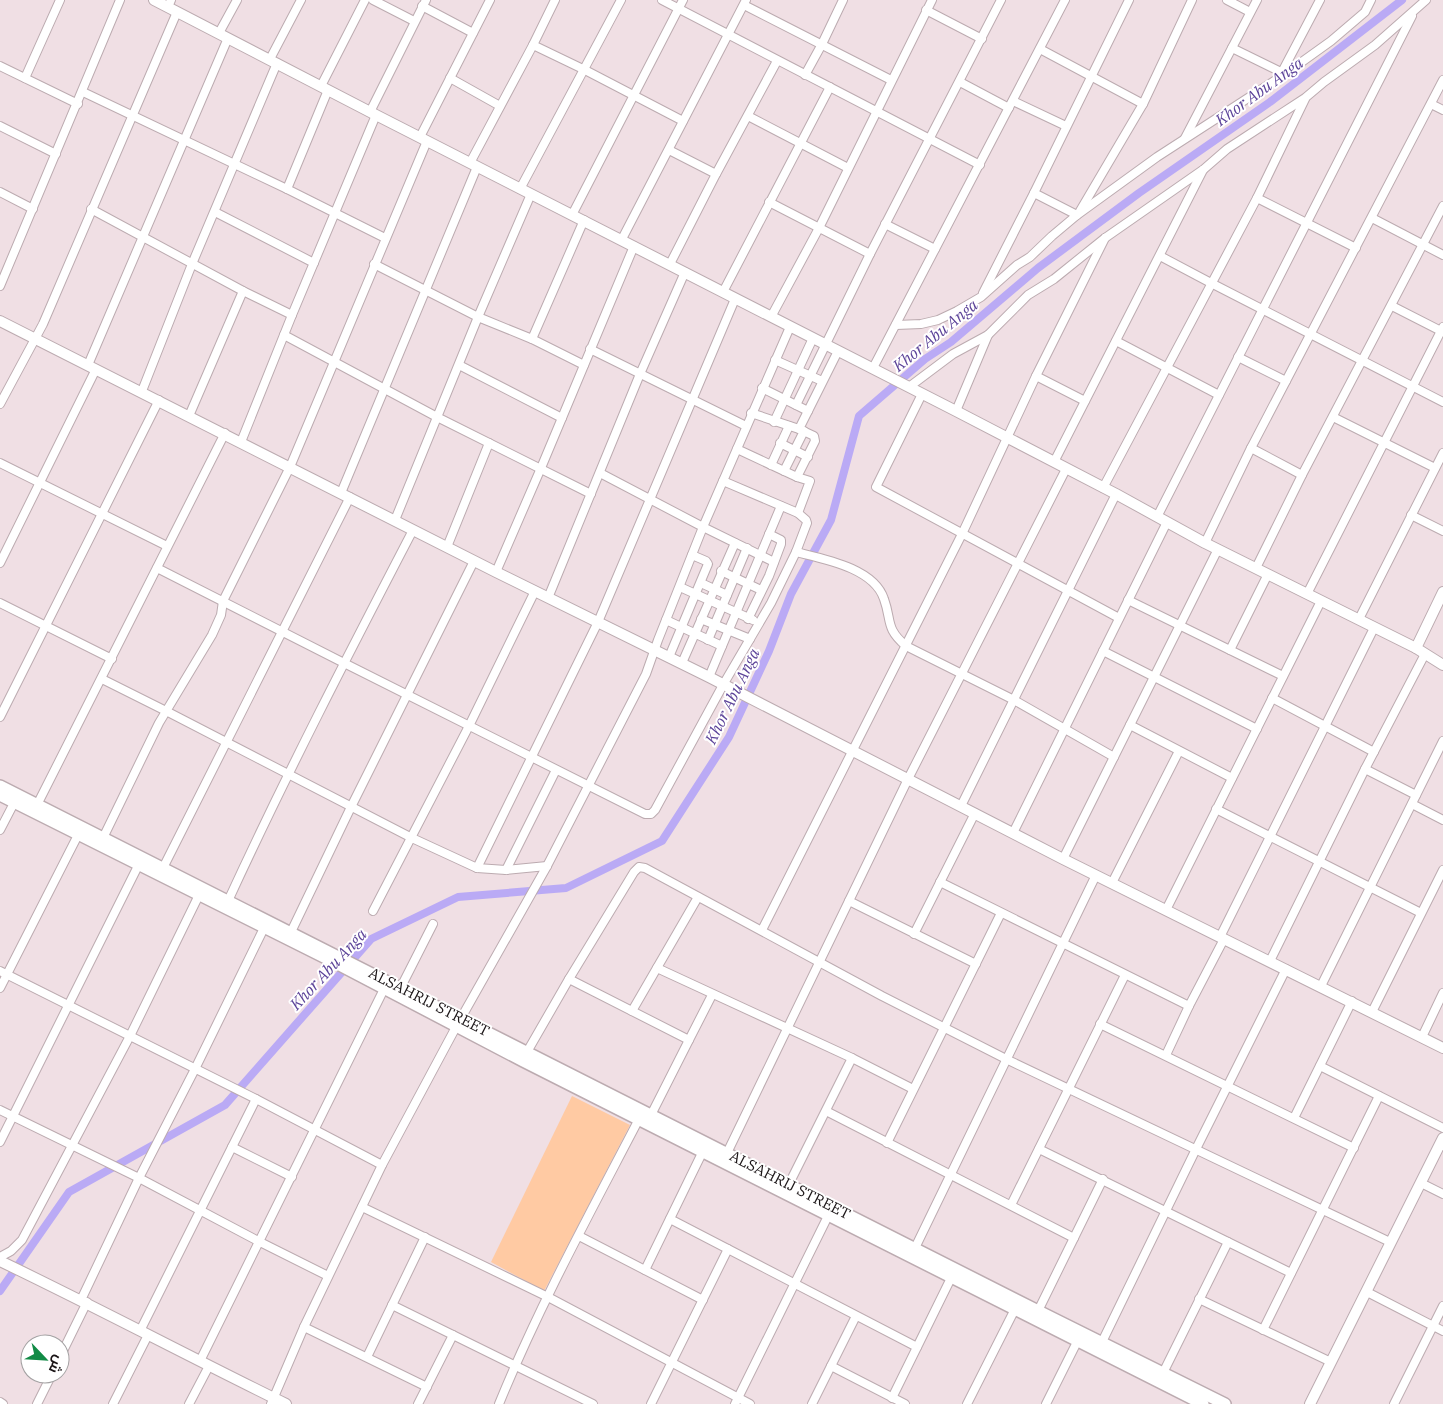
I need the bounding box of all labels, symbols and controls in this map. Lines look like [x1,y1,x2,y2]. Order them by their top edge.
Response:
water label: Khor Abu Anga [1210,52,1307,130]
water label: Khor Abu Anga [888,294,982,376]
water label: Khor Abu Anga [700,645,764,748]
water label: Khor Abu Anga [285,924,371,1015]
street label: ALSAHRIJ STREET [366,963,493,1040]
street label: ALSAHRIJ STREET [727,1146,854,1223]
north arrow [20,1334,70,1384]
text: ش [45,1353,69,1376]

